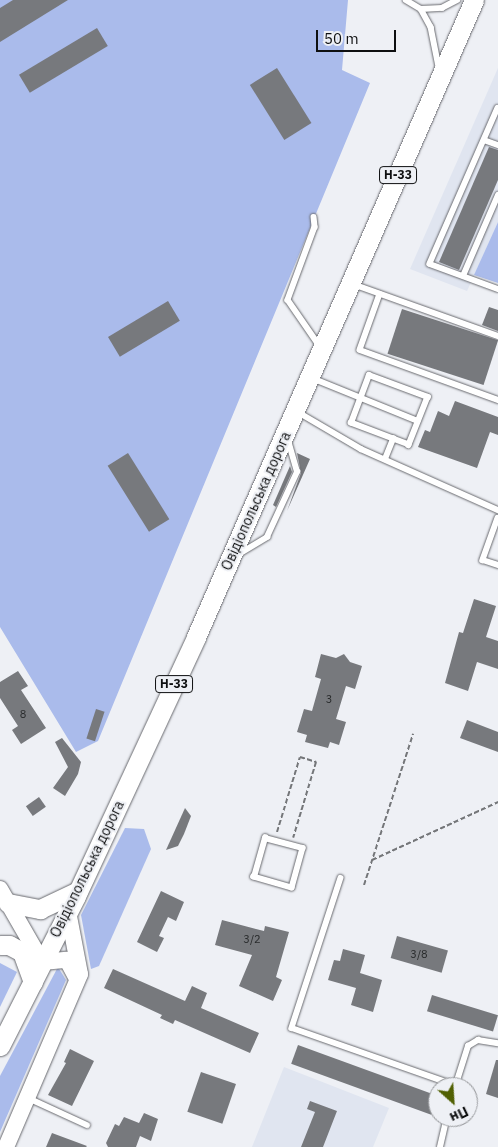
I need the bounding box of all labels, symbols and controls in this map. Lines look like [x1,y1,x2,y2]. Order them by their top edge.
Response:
scale bar [318,20,398,52]
text: 50 m [324,29,359,48]
road number: Н-33 [378,166,418,184]
street label: Овідіопольська дорога [218,429,294,573]
road number: Н-33 [154,674,194,694]
house number: 3 [326,692,332,706]
house number: 8 [20,707,26,721]
street label: Овідіопольська дорога [47,798,127,940]
house number: 3/2 [243,932,261,946]
house number: 3/8 [410,947,428,961]
north arrow [428,1077,478,1127]
text: Пн [447,1102,471,1127]

